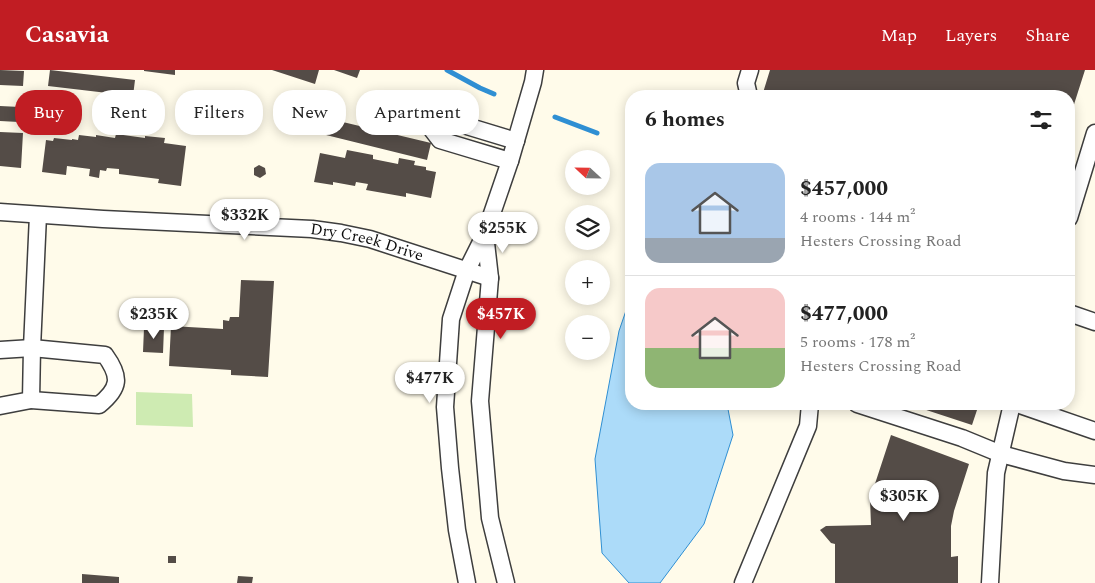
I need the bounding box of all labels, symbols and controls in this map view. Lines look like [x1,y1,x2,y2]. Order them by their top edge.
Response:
text: Casavia [25,17,109,53]
text: Map [881,22,917,49]
text: Layers [945,22,997,49]
text: Share [1025,22,1070,49]
chip: Buy [15,90,82,135]
chip: Rent [92,90,165,135]
chip: Filters [175,90,263,135]
chip: New [273,90,346,135]
chip: Apartment [356,90,479,135]
text: 6 homes [645,104,725,136]
icon: filters [1027,106,1055,134]
north arrow [565,150,610,195]
map controls [565,150,610,360]
text: $457,000 [800,173,888,205]
icon: home [685,183,745,243]
pin: $332K [210,198,280,241]
text: $332K [221,203,269,227]
button: layers [565,205,610,250]
text: 4 rooms · 144 m² [800,205,915,229]
pin: $255K [468,212,538,254]
text: $255K [479,216,527,240]
street label: Dry Creek Drive [309,217,427,268]
text: Hesters Crossing Road [800,229,961,253]
button: + [565,260,610,305]
pin: $235K [119,298,189,340]
pin: $457K [466,298,536,340]
text: $477,000 [800,298,888,330]
text: $235K [130,302,178,326]
text: $457K [477,302,525,326]
icon: home [685,308,745,368]
button: − [565,315,610,360]
text: 5 rooms · 178 m² [800,330,915,354]
text: Hesters Crossing Road [800,354,961,378]
pin: $477K [395,362,465,404]
text: $477K [406,366,454,390]
pin: $305K [869,480,939,522]
text: $305K [880,484,928,508]

